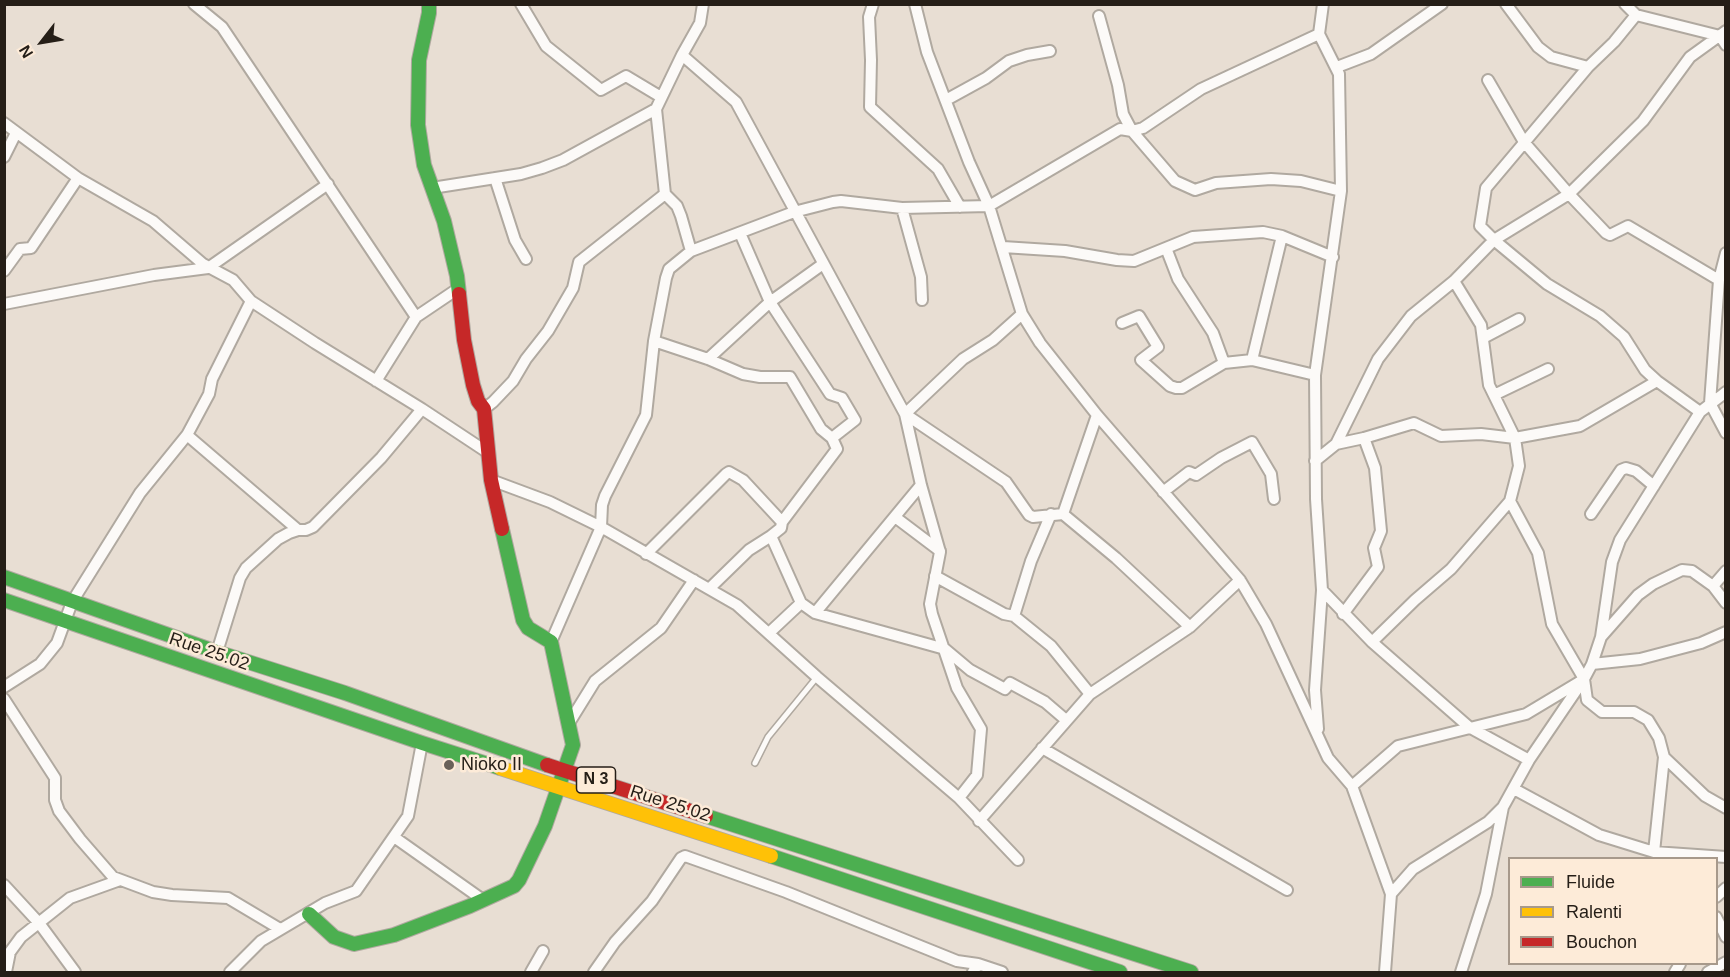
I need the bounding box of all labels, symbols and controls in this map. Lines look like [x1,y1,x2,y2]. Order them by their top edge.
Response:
north arrow [12,12,72,72]
text: N [16,42,36,61]
street label: Rue 25.02 [166,628,252,676]
place label: Nioko II [461,754,522,776]
marker: Nioko II [442,758,456,772]
road number: N 3 [576,767,616,793]
street label: Rue 25.02 [627,781,713,827]
legend [1508,857,1718,965]
text: Fluide [1566,872,1615,892]
text: Ralenti [1566,902,1622,922]
text: Bouchon [1566,932,1637,952]

